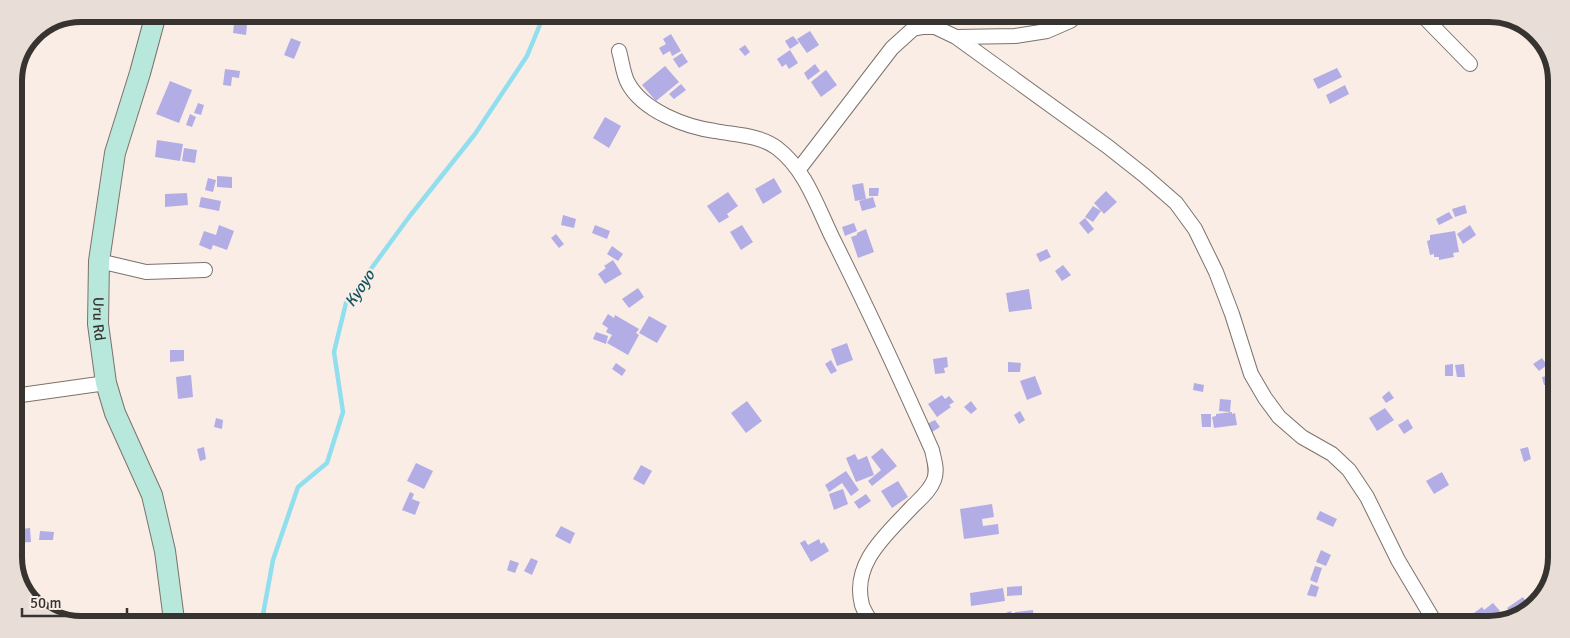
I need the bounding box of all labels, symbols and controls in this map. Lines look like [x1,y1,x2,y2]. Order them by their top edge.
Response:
water label: Kyoyo [340,266,380,311]
street label: Uru Rd [89,297,109,342]
scale bar [22,586,128,618]
text: 50 m [30,594,61,612]

